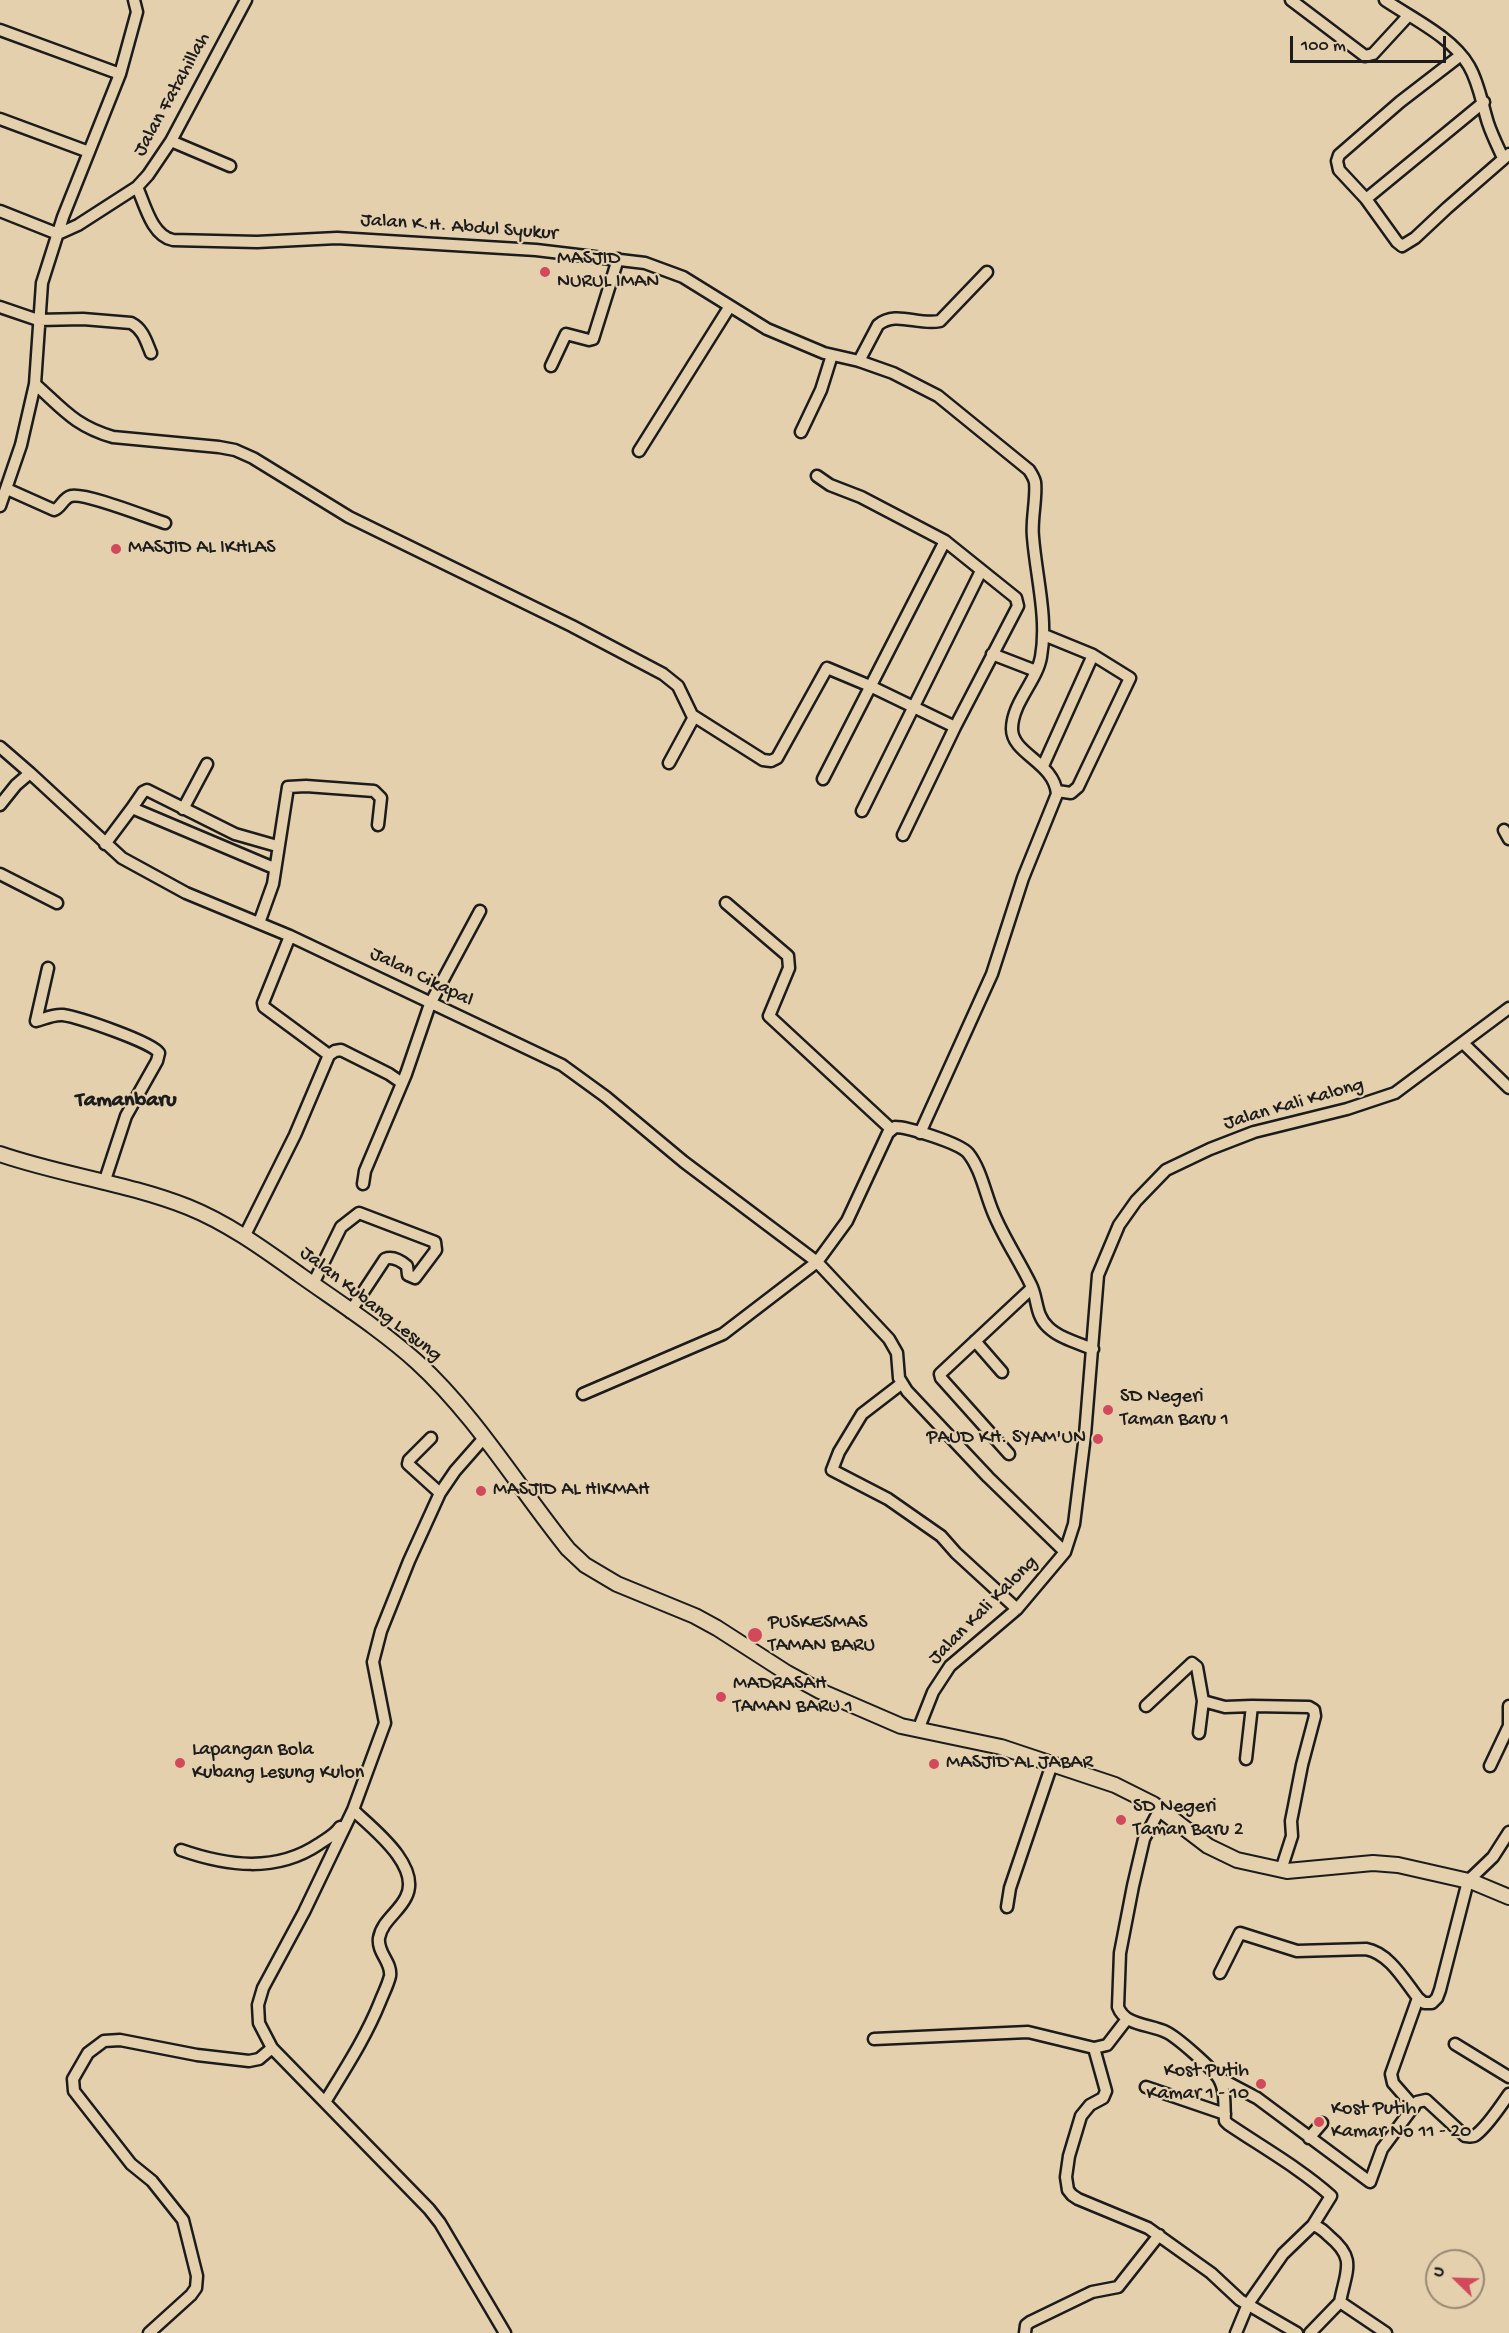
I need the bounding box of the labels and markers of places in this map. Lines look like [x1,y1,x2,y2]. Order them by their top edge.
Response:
place label: MASJID NURUL IMAN [557,248,659,295]
marker: MASJID NURUL IMAN [538,265,552,279]
place label: MASJID AL IKHLAS [128,537,276,561]
marker: MASJID AL IKHLAS [109,542,123,556]
place label: SD Negeri Taman Baru 1 [1120,1386,1229,1433]
marker: SD Negeri Taman Baru 1 [1101,1403,1115,1417]
place label: PAUD KH. SYAM'UN [926,1427,1086,1451]
marker: PAUD KH. SYAM'UN [1091,1432,1105,1446]
place label: MASJID AL HIKMAH [493,1479,649,1503]
marker: MASJID AL HIKMAH [474,1484,488,1498]
place label: PUSKESMAS TAMAN BARU [768,1612,875,1659]
marker: PUSKESMAS TAMAN BARU [746,1626,764,1644]
place label: MADRASAH TAMAN BARU 1 [733,1673,853,1720]
marker: MADRASAH TAMAN BARU 1 [714,1690,728,1704]
place label: Lapangan Bola Kubang Lesung Kulon [192,1739,364,1786]
place label: MASJID AL JABAR [946,1752,1093,1776]
marker: Lapangan Bola Kubang Lesung Kulon [173,1756,187,1770]
marker: MASJID AL JABAR [927,1757,941,1771]
place label: SD Negeri Taman Baru 2 [1133,1796,1244,1843]
marker: SD Negeri Taman Baru 2 [1114,1813,1128,1827]
place label: Kost Putih Kamar 1 - 10 [1146,2060,1249,2107]
marker: Kost Putih Kamar 1 - 10 [1254,2077,1268,2091]
place label: Kost Putih Kamar No 11 - 20 [1331,2098,1471,2145]
marker: Kost Putih Kamar No 11 - 20 [1312,2115,1326,2129]

